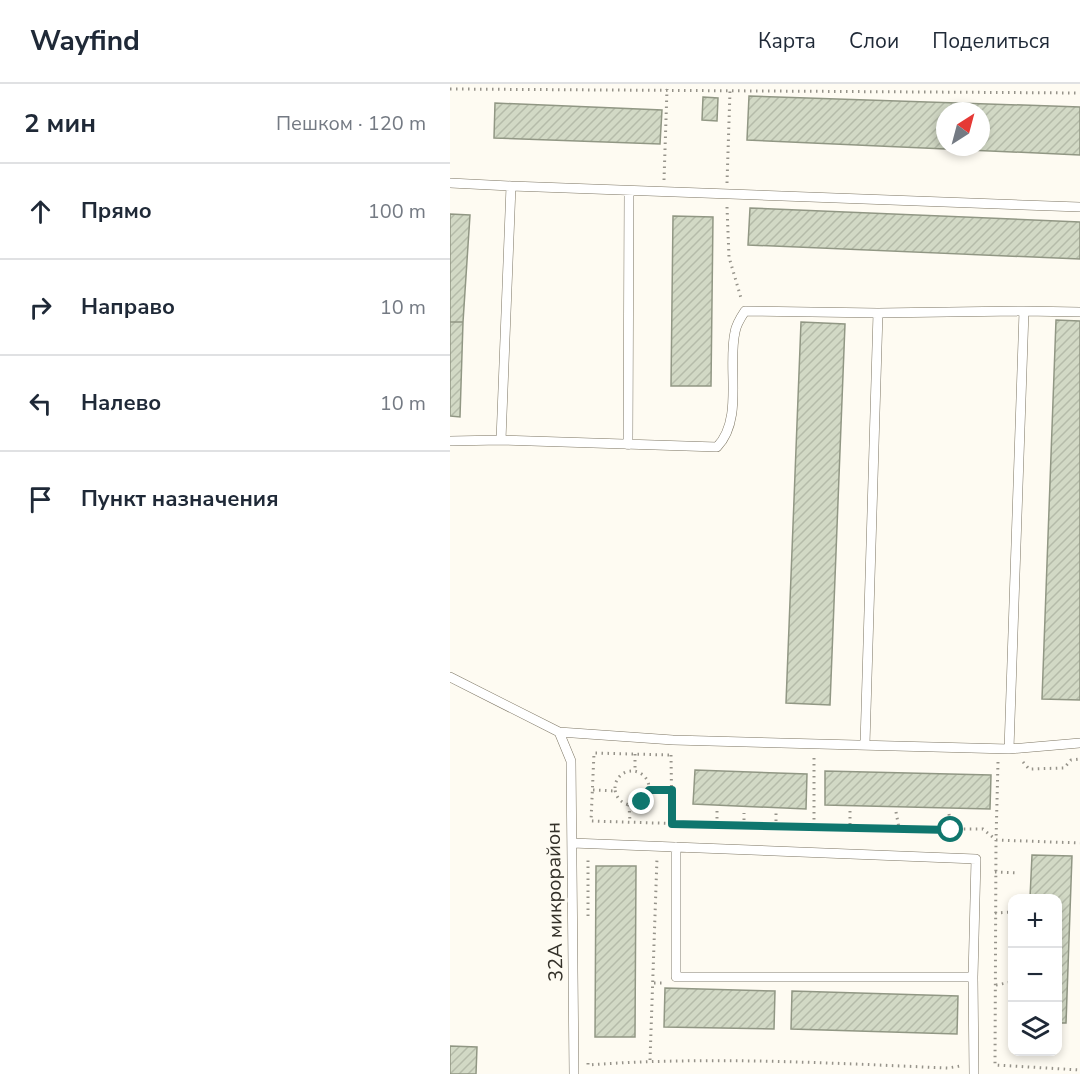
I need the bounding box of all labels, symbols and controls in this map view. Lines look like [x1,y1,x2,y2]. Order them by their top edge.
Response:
text: Wayfind [30,22,140,60]
text: Карта [758,27,816,55]
text: Слои [849,27,899,55]
text: Поделиться [932,27,1050,55]
north arrow [936,102,990,156]
text: 2 мин [24,106,96,141]
text: Пешком · 120 m [276,110,426,137]
icon: ahead [24,195,57,228]
text: Прямо [81,196,152,226]
text: 100 m [368,198,426,225]
icon: right [24,291,57,324]
text: Направо [81,292,175,322]
text: 10 m [380,294,426,321]
icon: left [24,387,57,420]
text: Налево [81,388,161,418]
text: 10 m [380,390,426,417]
icon: arrive [24,483,57,516]
text: Пункт назначения [81,484,279,514]
route end [628,788,654,814]
route start [937,816,963,842]
street label: 32А микрорайон [540,822,569,982]
map controls [1008,894,1062,1056]
button: + [1008,894,1062,948]
button: − [1008,948,1062,1002]
button: layers [1008,1002,1062,1056]

